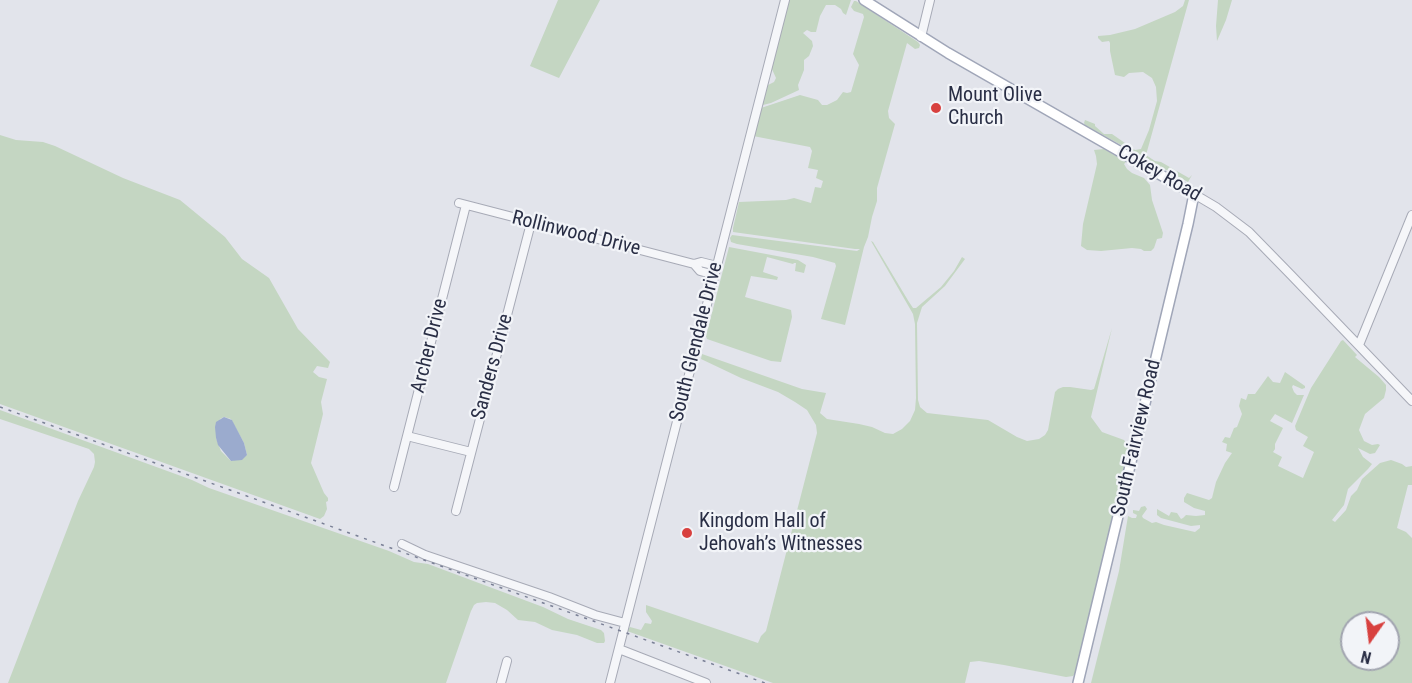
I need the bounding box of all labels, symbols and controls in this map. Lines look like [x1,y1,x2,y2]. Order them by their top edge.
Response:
place label: Mount Olive Church [948,84,1042,131]
marker: Mount Olive Church [929,101,943,115]
street label: Cokey Road [1113,140,1205,208]
street label: Rollinwood Drive [509,206,643,262]
street label: South Glendale Drive [666,260,728,424]
street label: Archer Drive [407,296,453,396]
street label: Sanders Drive [467,311,519,423]
street label: South Fairview Road [1107,357,1167,519]
place label: Kingdom Hall of Jehovah’s Witnesses [699,510,863,557]
marker: Kingdom Hall of Jehovah’s Witnesses [680,526,694,540]
north arrow [1340,611,1400,671]
text: N [1359,647,1373,667]

